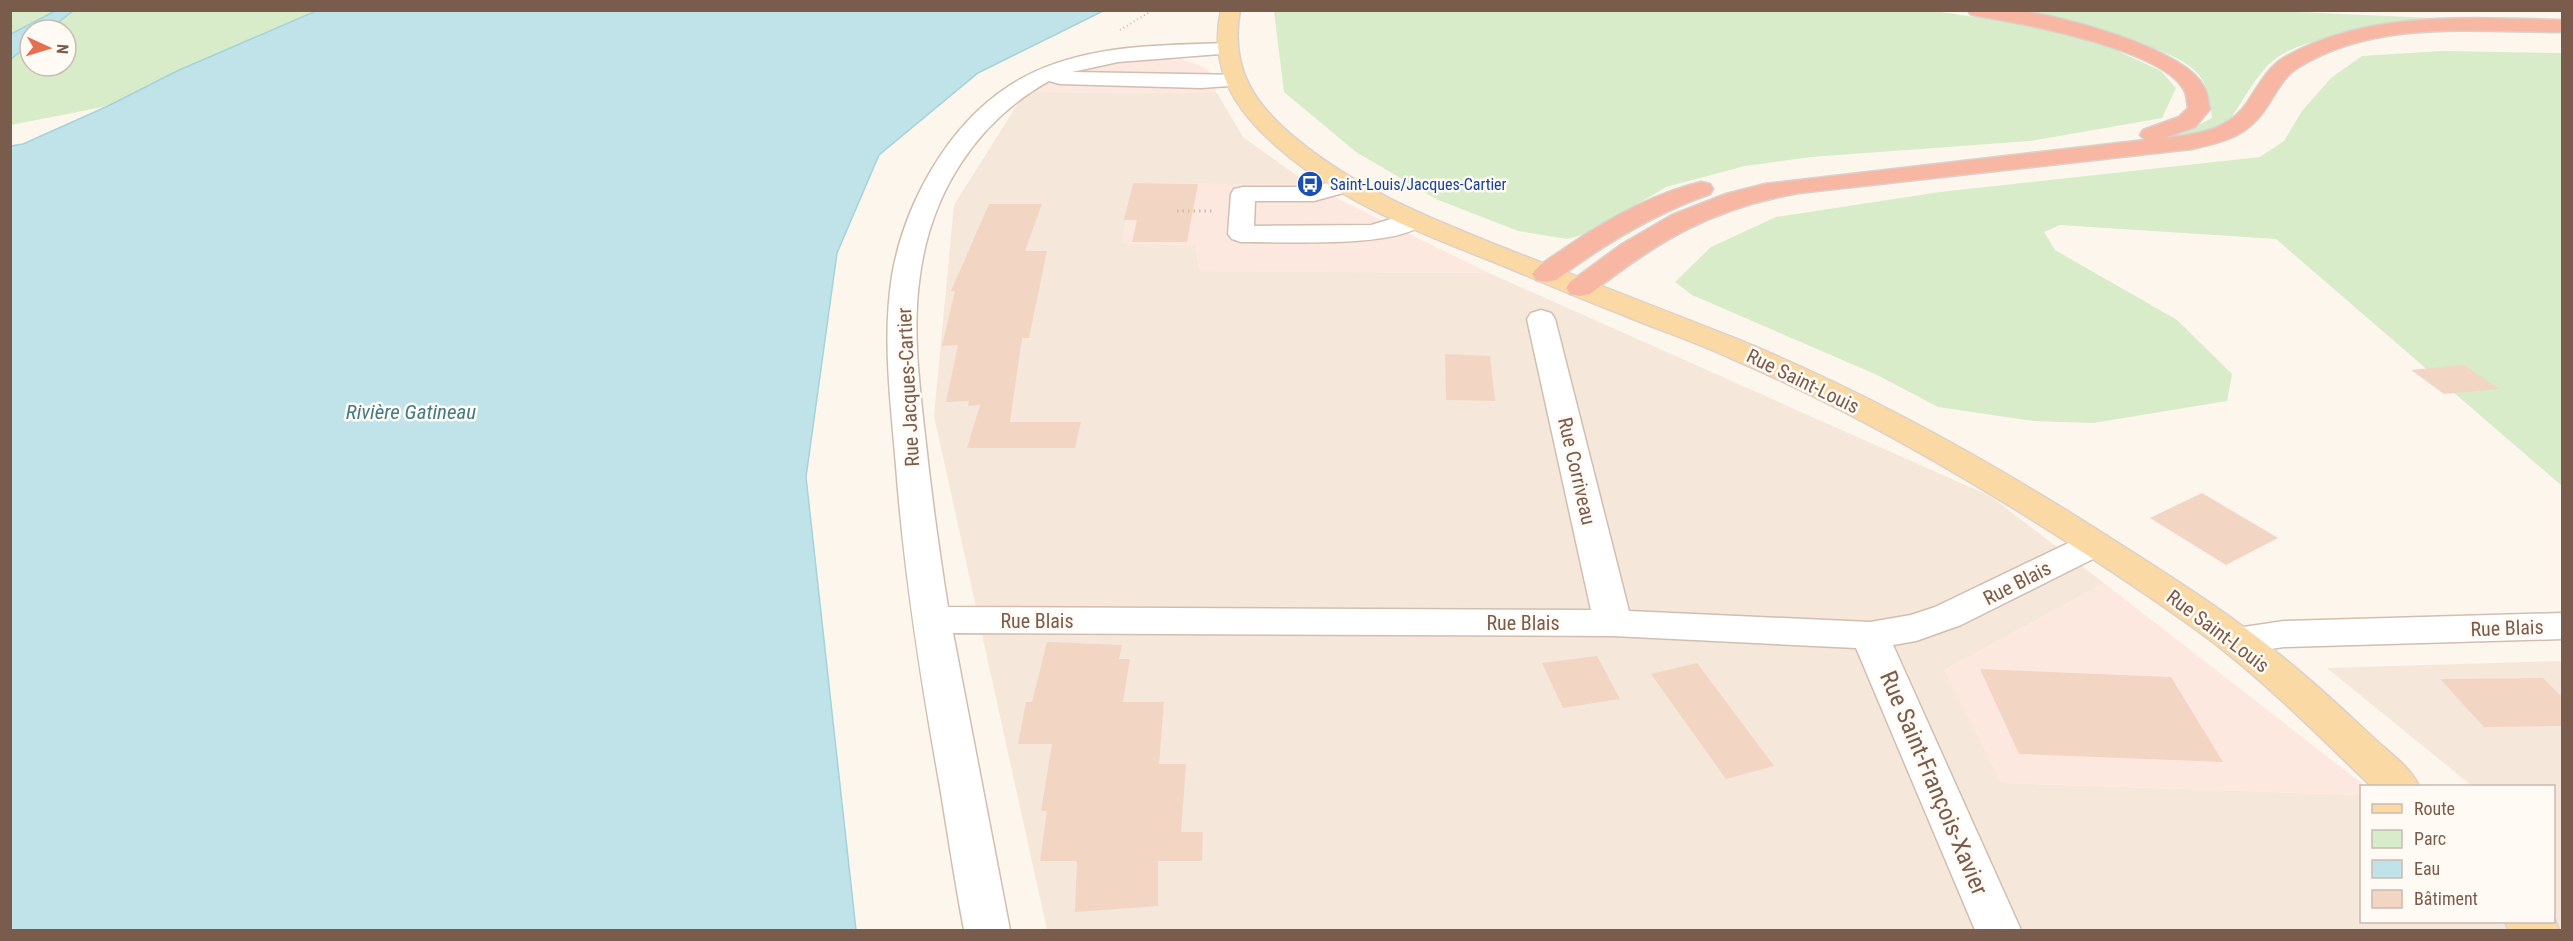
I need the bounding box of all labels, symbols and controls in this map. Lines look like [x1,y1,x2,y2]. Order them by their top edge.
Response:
north arrow [18,18,78,78]
text: N [53,43,72,55]
bus stop icon: Saint-Louis/Jacques-Cartier [1295,169,1325,199]
place label: Saint-Louis/Jacques-Cartier [1330,175,1507,194]
street label: Rue Jacques-Cartier [892,307,924,467]
street label: Rue Saint-Louis [1743,343,1863,419]
water label: Rivière Gatineau [346,400,476,424]
street label: Rue Corriveau [1553,415,1601,527]
street label: Rue Blais [1979,556,2055,610]
street label: Rue Saint-Louis [2162,585,2274,677]
street label: Rue Blais [1000,609,1074,633]
street label: Rue Blais [1486,611,1560,635]
street label: Rue Blais [2470,615,2544,641]
street label: Rue Saint-François-Xavier [1874,667,1994,899]
legend [2360,785,2555,923]
text: Route [2414,798,2455,819]
text: Parc [2414,828,2446,849]
text: Eau [2414,858,2440,879]
text: Bâtiment [2414,888,2478,909]

